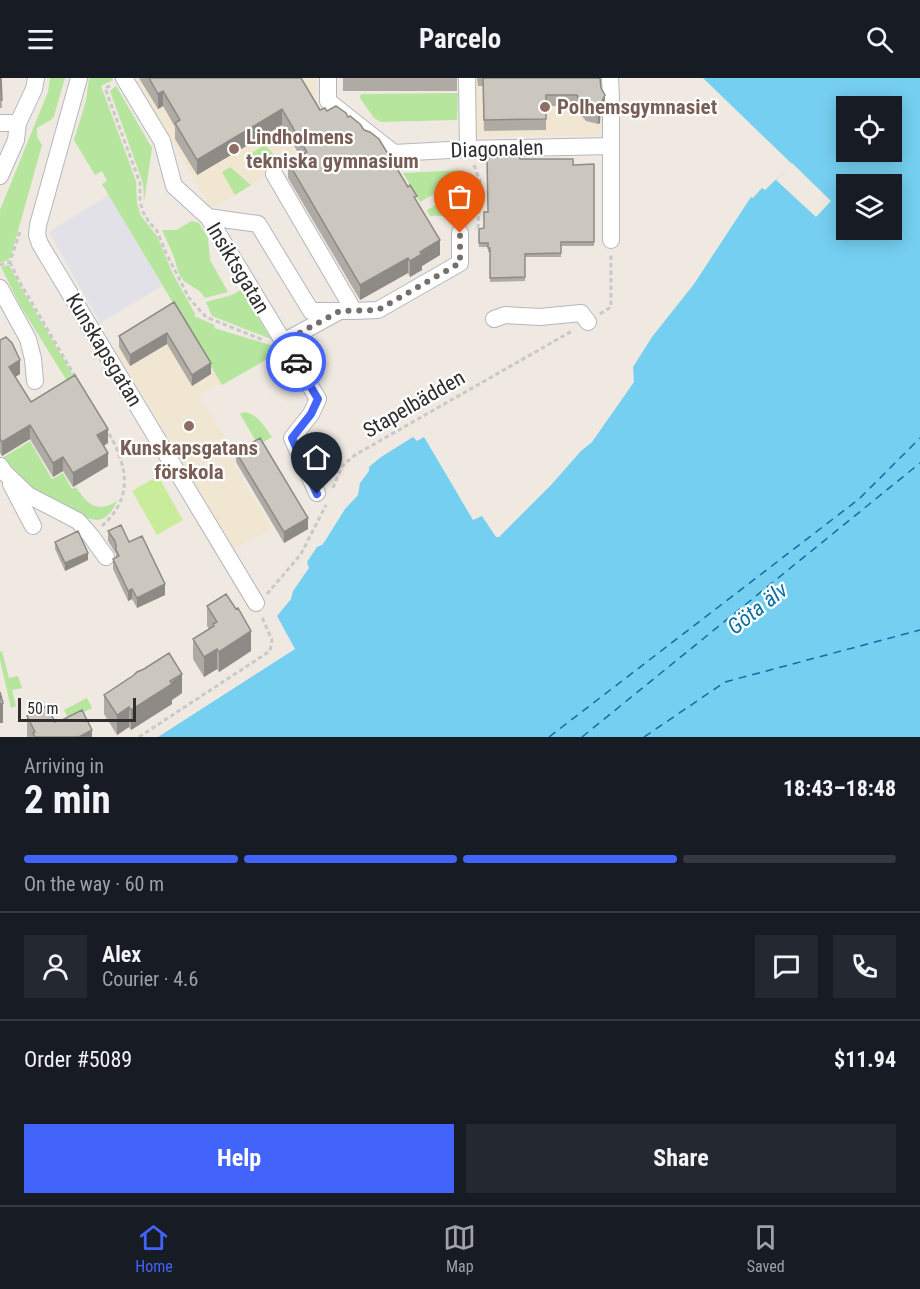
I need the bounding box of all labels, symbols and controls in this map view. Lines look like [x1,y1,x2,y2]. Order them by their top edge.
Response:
icon: menu [24,23,57,56]
text: Parcelo [419,23,501,55]
icon: search [863,23,896,56]
place label: Polhemsgymnasiet [557,95,717,119]
map controls [836,96,902,240]
button: locate [836,96,902,162]
marker: Polhemsgymnasiet [538,100,552,114]
place label: Lindholmens tekniska gymnasium [246,125,419,173]
street label: Diagonalen [450,135,544,163]
marker: Lindholmens tekniska gymnasium [227,142,241,156]
pin [434,171,485,233]
button: layers [836,174,902,240]
icon: bag [443,180,476,213]
street label: Insiktsgatan [201,218,275,318]
street label: Kunskapsgatan [61,289,147,411]
courier [266,332,326,392]
icon: car [280,346,313,379]
street label: Stapelbädden [359,365,469,443]
marker: Kunskapsgatans förskola [182,419,196,433]
pin [291,432,342,494]
place label: Kunskapsgatans förskola [120,436,258,484]
icon: home [300,441,333,474]
water label: Göta älv [722,577,793,640]
scale bar [18,695,136,722]
text: 50 m [27,699,59,718]
text: Arriving in [24,754,104,778]
text: 18:43–18:48 [783,776,896,801]
text: 2 min [24,777,111,823]
text: On the way · 60 m [24,872,164,896]
button: person [24,935,87,998]
button: chat [755,935,818,998]
button: phone [833,935,896,998]
text: Alex [102,942,141,967]
text: Courier · 4.6 [102,967,198,991]
text: Order #5089 [24,1047,132,1072]
text: $11.94 [834,1047,896,1072]
button: Help [24,1124,454,1193]
button: Share [466,1124,896,1193]
tab: Home [135,1221,173,1276]
tab: Map [443,1221,476,1276]
tab: Saved [747,1221,785,1276]

